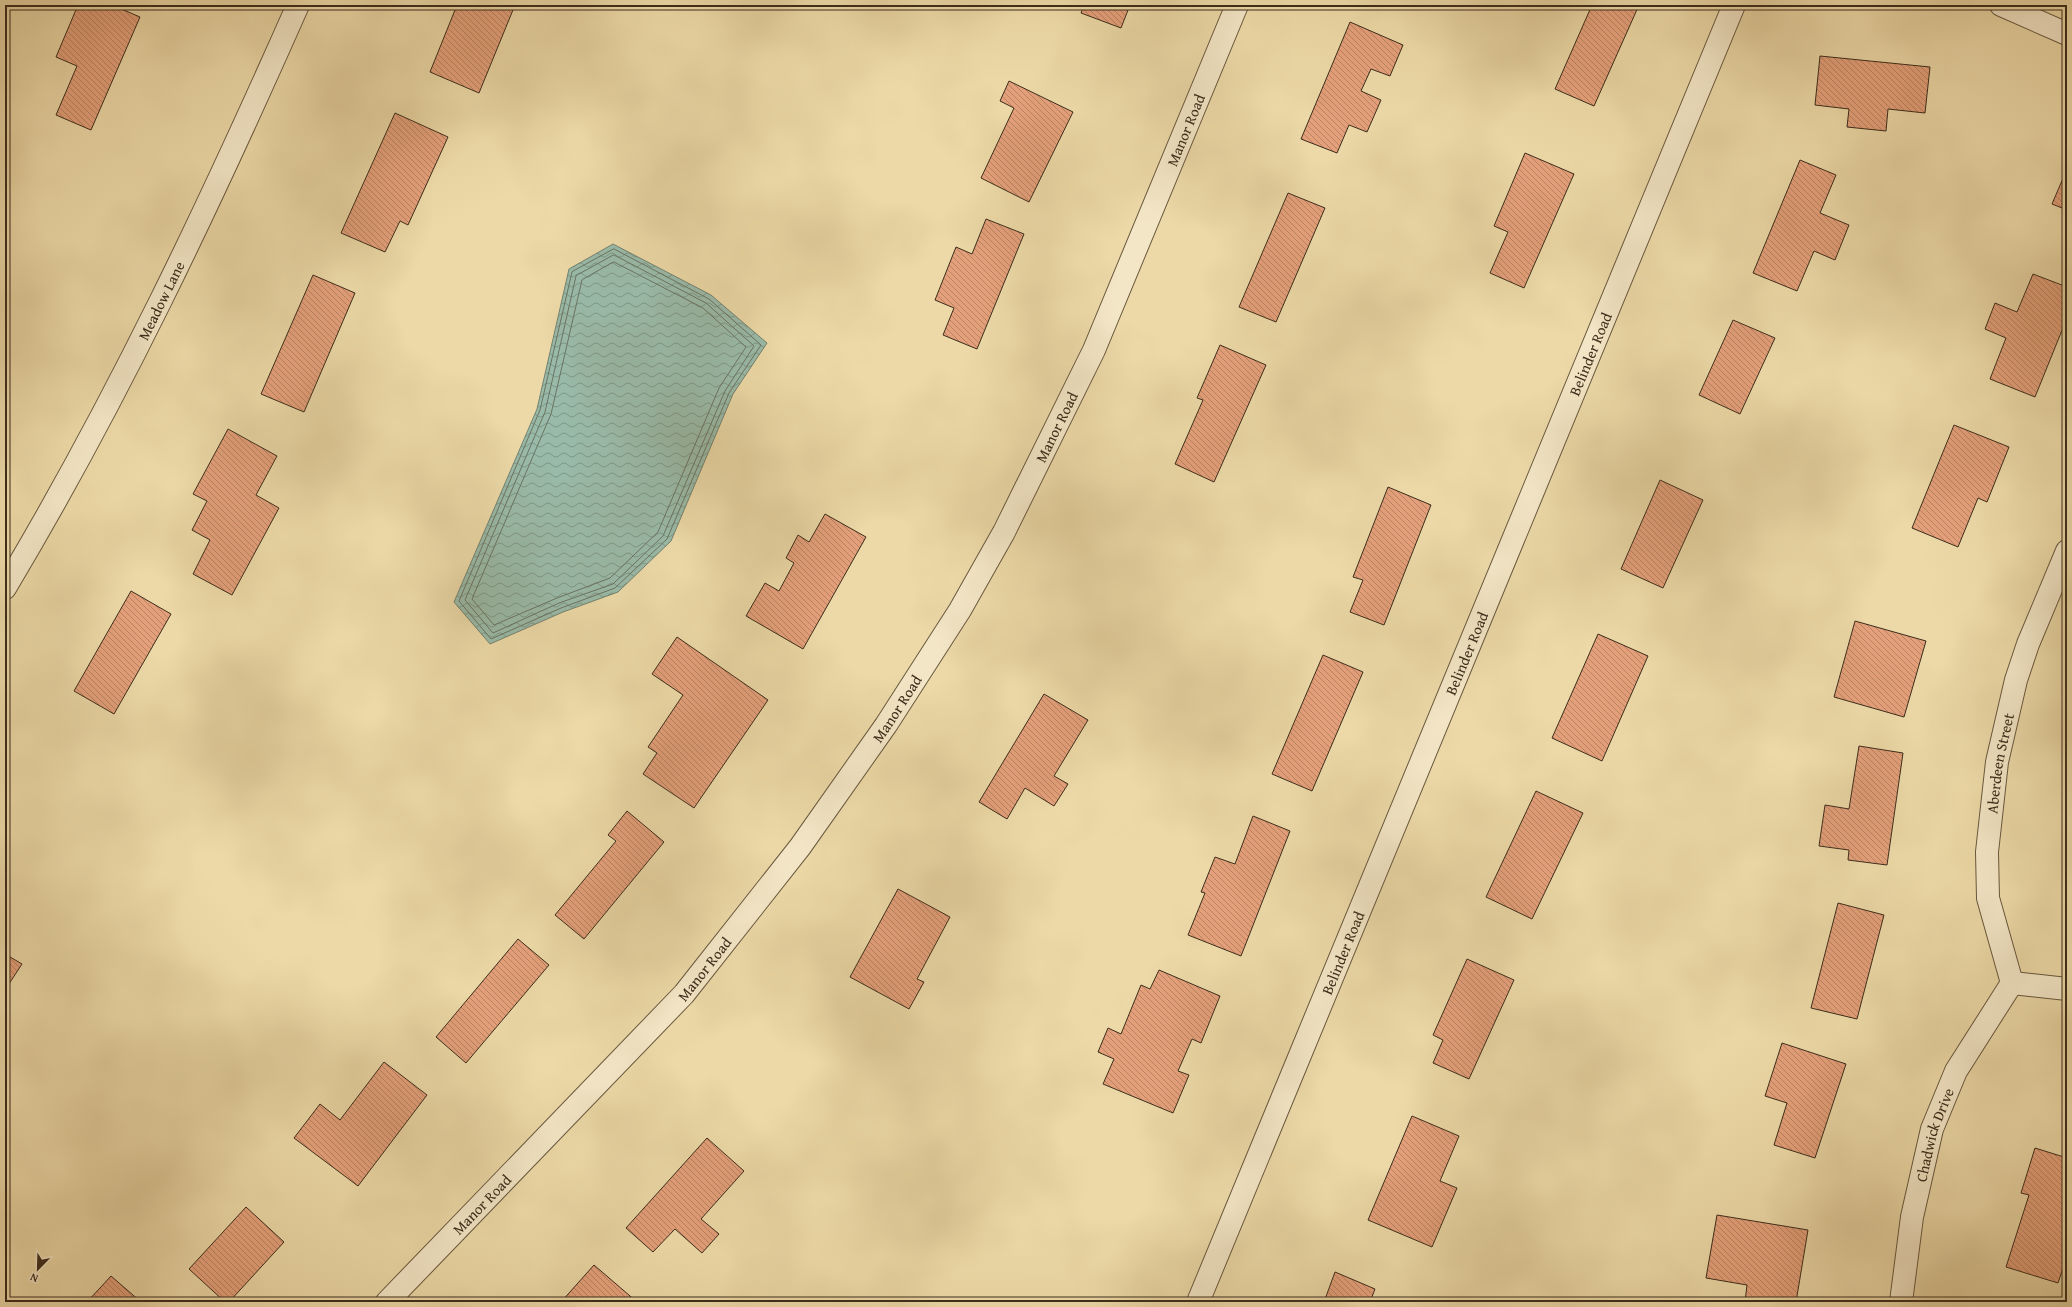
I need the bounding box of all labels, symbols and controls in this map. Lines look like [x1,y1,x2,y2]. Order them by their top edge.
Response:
street label: Manor Road [1161,91,1210,169]
street label: Meadow Lane [132,257,189,344]
street label: Belinder Road [1563,309,1616,399]
street label: Manor Road [1030,388,1082,466]
street label: Belinder Road [1440,608,1493,698]
street label: Manor Road [867,671,926,746]
street label: Aberdeen Street [1981,710,2019,815]
street label: Belinder Road [1316,908,1369,998]
street label: Manor Road [672,932,736,1005]
street label: Chadwick Drive [1910,1084,1958,1184]
street label: Manor Road [447,1169,515,1239]
north arrow [18,1249,58,1289]
text: N [27,1269,41,1287]

